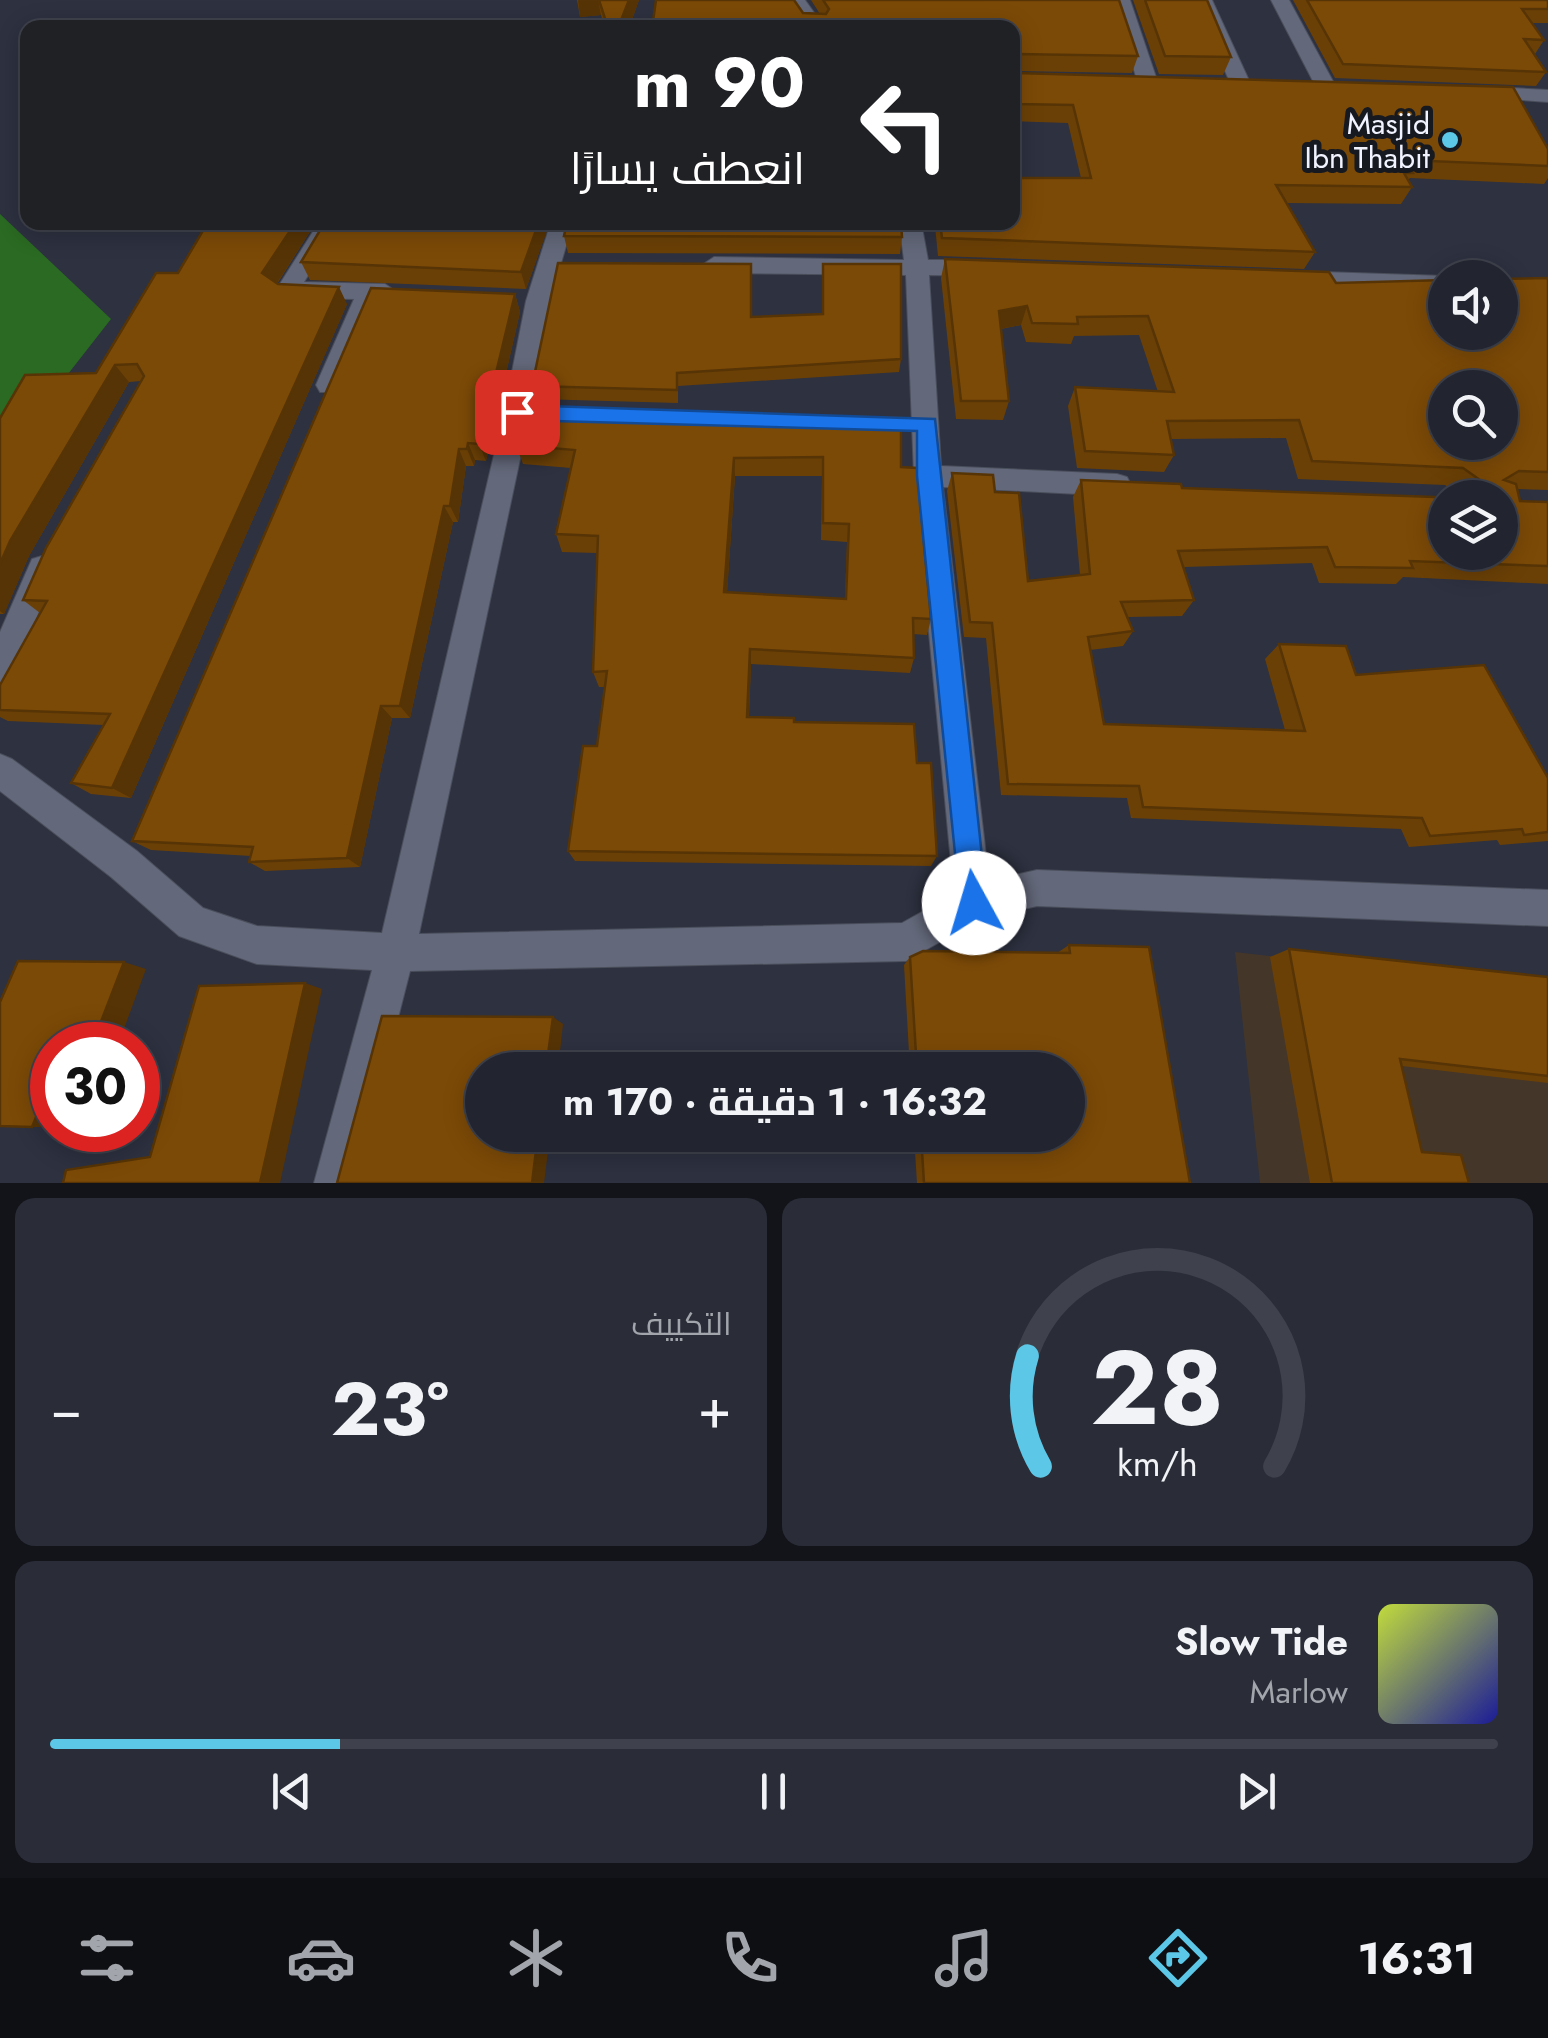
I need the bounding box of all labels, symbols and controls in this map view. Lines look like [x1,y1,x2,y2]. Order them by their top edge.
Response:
text: 90 m [633,32,805,133]
icon: left [840,60,970,190]
place label: Masjid Ibn Thabit [1305,102,1431,179]
marker: Masjid Ibn Thabit [1439,129,1461,151]
text: انعطف يسارًا [570,136,805,201]
map controls [1428,260,1518,570]
button: sound [1428,260,1518,350]
pin [475,370,560,455]
button: search [1428,370,1518,460]
icon: arrive [490,385,545,440]
button: layers [1428,480,1518,570]
position arrow [922,851,1026,955]
speed limit sign: 30 [30,1022,160,1152]
text: 16:32 · 1 دقيقة · 170 m [563,1074,987,1129]
text: التكييف [631,1301,732,1347]
text: 28 [1091,1313,1224,1463]
text: 23° [331,1355,449,1463]
text: − [50,1369,82,1449]
text: + [698,1369,732,1449]
text: km/h [1117,1438,1198,1489]
text: Slow Tide [1175,1614,1348,1669]
text: Marlow [1250,1669,1348,1715]
icon: previous [264,1764,319,1819]
icon: pause [746,1764,801,1819]
icon: next [1229,1764,1284,1819]
icon: filters [72,1923,142,1993]
icon: car [286,1923,356,1993]
icon: climate [501,1923,571,1993]
icon: phone [715,1923,785,1993]
icon: music [929,1923,999,1993]
icon: directions [1143,1923,1213,1993]
text: 16:31 [1358,1926,1476,1991]

